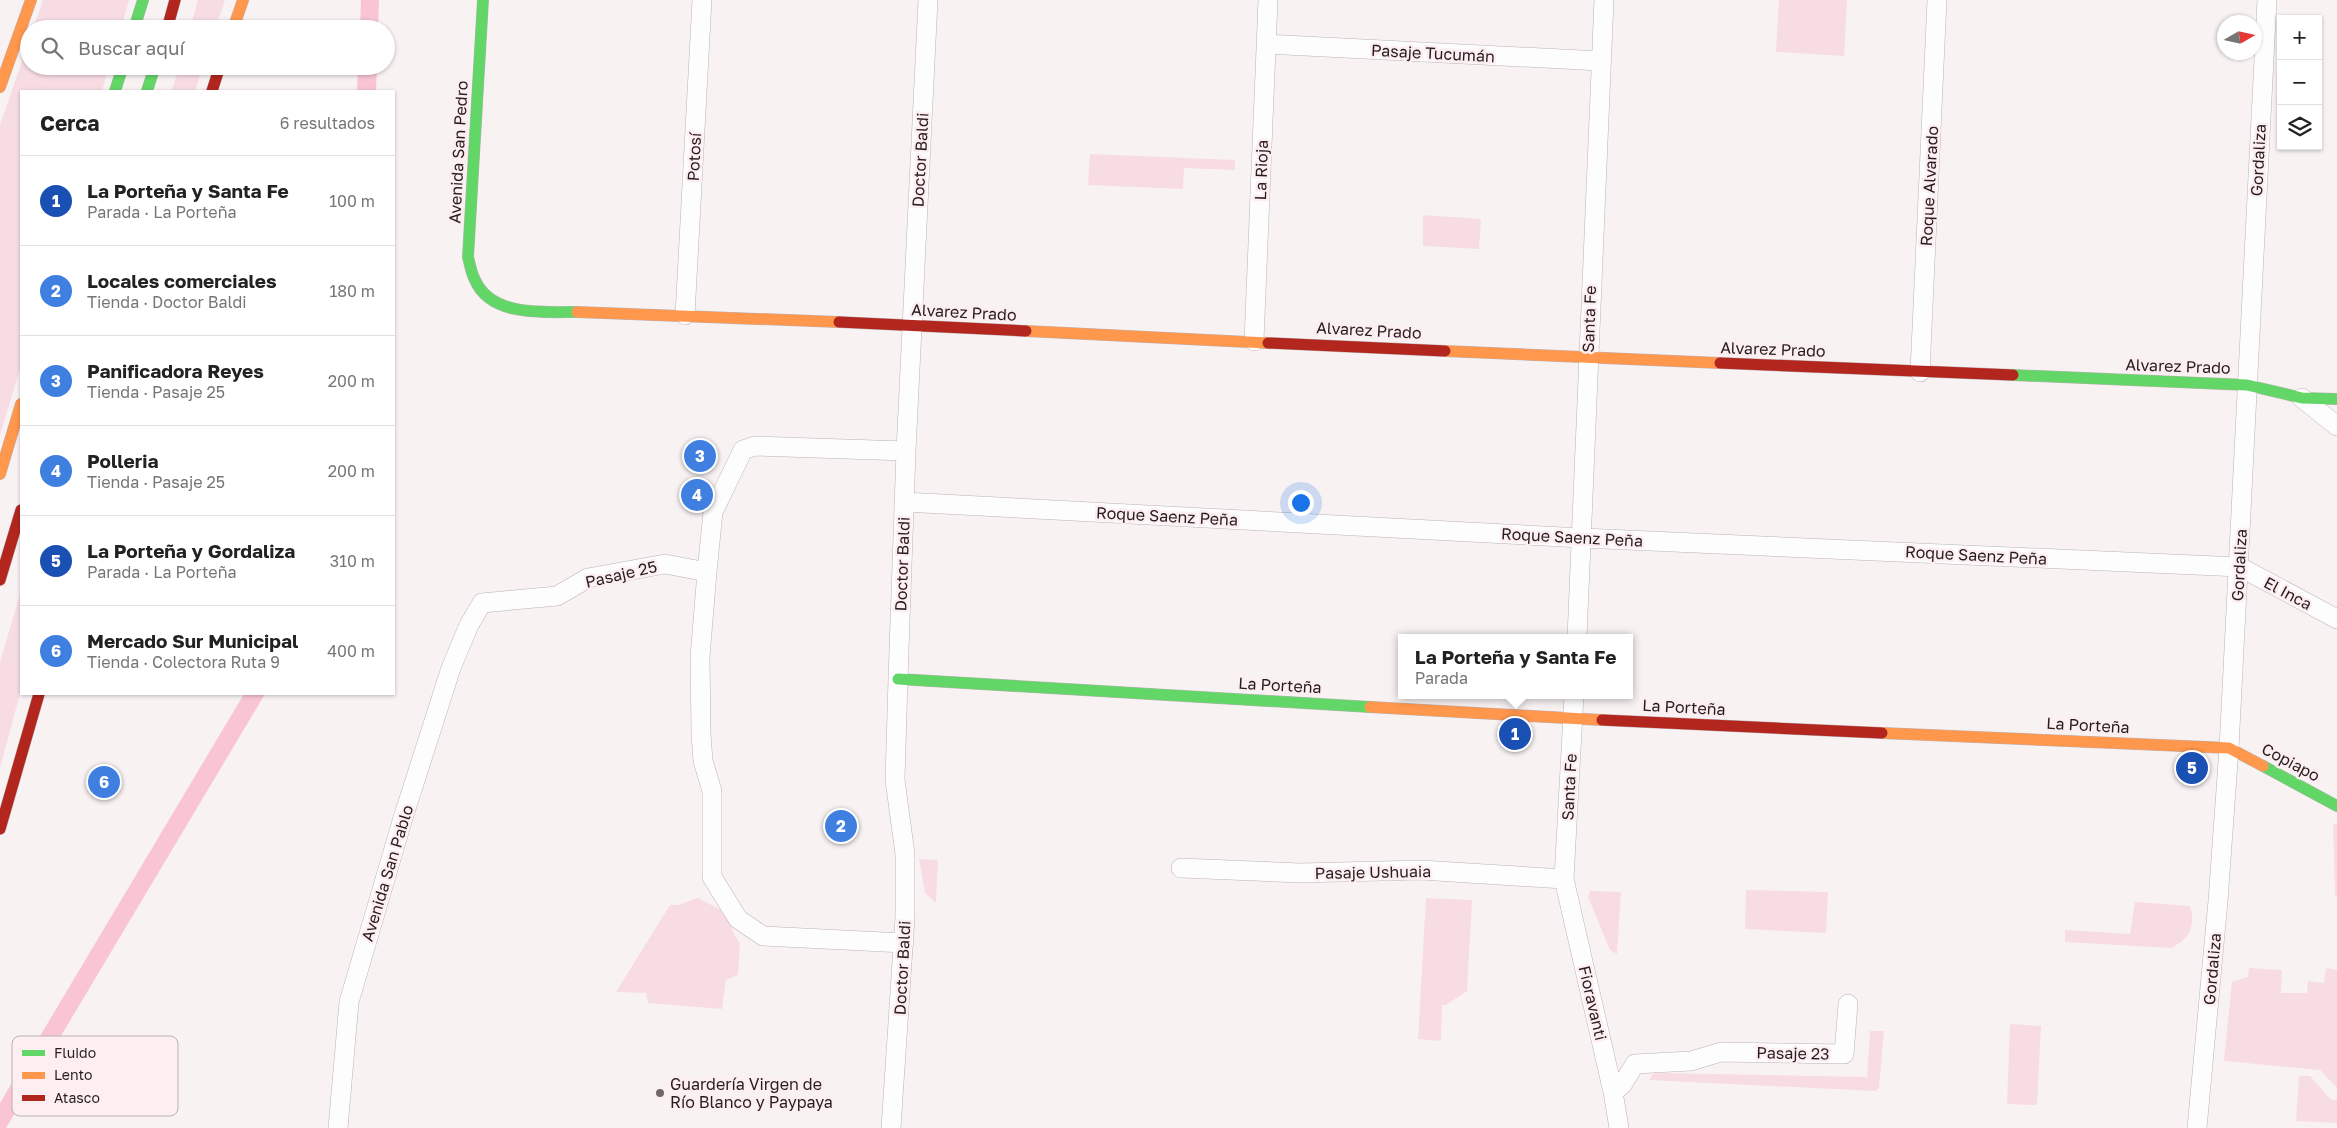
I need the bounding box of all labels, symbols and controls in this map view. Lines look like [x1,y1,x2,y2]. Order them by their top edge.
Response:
north arrow [2217,15,2262,60]
map controls [2277,15,2322,150]
button: + [2277,15,2322,60]
search box [20,20,395,75]
icon: search [38,34,66,62]
text: Buscar aquí [78,36,185,59]
street label: Pasaje Tucumán [1371,40,1495,66]
button: − [2277,60,2322,105]
street label: Avenida San Pedro [444,80,472,224]
button: layers [2277,105,2322,150]
text: Cerca [40,110,99,136]
street label: Doctor Baldi [908,112,932,208]
text: 6 resultados [280,113,375,133]
street label: Gordaliza [2246,123,2270,197]
street label: Roque Alvarado [1916,125,1942,247]
street label: Potosí [683,130,705,182]
street label: La Rioja [1250,139,1272,201]
text: La Porteña y Santa Fe [87,179,289,202]
text: 1 [52,191,60,211]
text: 100 m [329,191,375,211]
text: Parada · La Porteña [87,202,237,222]
text: Locales comerciales [87,269,277,292]
text: 2 [51,281,61,301]
text: 180 m [329,281,375,301]
street label: Santa Fe [1578,285,1600,353]
text: Tienda · Doctor Baldi [87,292,247,312]
street label: Alvarez Prado [911,299,1017,325]
street label: Alvarez Prado [1316,317,1422,343]
street label: Alvarez Prado [1720,337,1826,361]
street label: Alvarez Prado [2125,354,2231,378]
text: Panificadora Reyes [87,359,264,382]
text: 3 [51,371,61,391]
text: 200 m [328,371,375,391]
text: Tienda · Pasaje 25 [87,382,225,402]
pin: 3 [684,437,716,475]
text: Polleria [87,449,158,472]
text: 4 [51,461,61,481]
text: 200 m [328,461,375,481]
text: Tienda · Pasaje 25 [87,472,225,492]
pin: 4 [681,476,713,514]
your location [1288,490,1314,516]
street label: Roque Saenz Peña [1095,502,1239,530]
street label: Doctor Baldi [890,516,914,612]
street label: Roque Saenz Peña [1500,523,1644,551]
street label: Gordaliza [2227,528,2251,602]
text: La Porteña y Gordaliza [87,539,295,562]
street label: Roque Saenz Peña [1904,541,2048,569]
text: 5 [51,551,61,571]
text: 310 m [330,551,375,571]
street label: Pasaje 25 [583,556,659,592]
text: Parada · La Porteña [87,562,237,582]
street label: El Inca [2261,572,2315,614]
text: Mercado Sur Municipal [87,629,298,652]
popup [1398,634,1633,699]
text: 6 [51,641,61,661]
text: 400 m [327,641,375,661]
text: La Porteña y Santa Fe [1415,645,1616,668]
text: Tienda · Colectora Ruta 9 [87,652,280,672]
text: Parada [1415,668,1468,688]
street label: La Porteña [1238,673,1322,697]
street label: La Porteña [1642,695,1726,719]
street label: La Porteña [2046,713,2130,737]
pin: 1 [1499,715,1531,753]
street label: Copiapo [2258,738,2324,786]
pin: 5 [2176,749,2208,787]
street label: Santa Fe [1557,753,1581,821]
pin: 6 [88,763,120,801]
street label: Avenida San Pablo [357,802,417,944]
pin: 2 [825,807,857,845]
street label: Pasaje Ushuaia [1315,861,1431,883]
street label: Doctor Baldi [890,920,914,1016]
street label: Gordaliza [2199,932,2225,1006]
street label: Fioravanti [1575,964,1611,1042]
legend [12,1036,178,1116]
street label: Pasaje 23 [1756,1042,1830,1064]
text: Fluido [54,1044,96,1061]
text: Lento [54,1066,92,1083]
place label: Guardería Virgen de Río Blanco y Paypaya [670,1074,833,1112]
marker: Guardería Virgen de Río Blanco y Paypaya [654,1087,666,1099]
text: Atasco [54,1089,100,1106]

